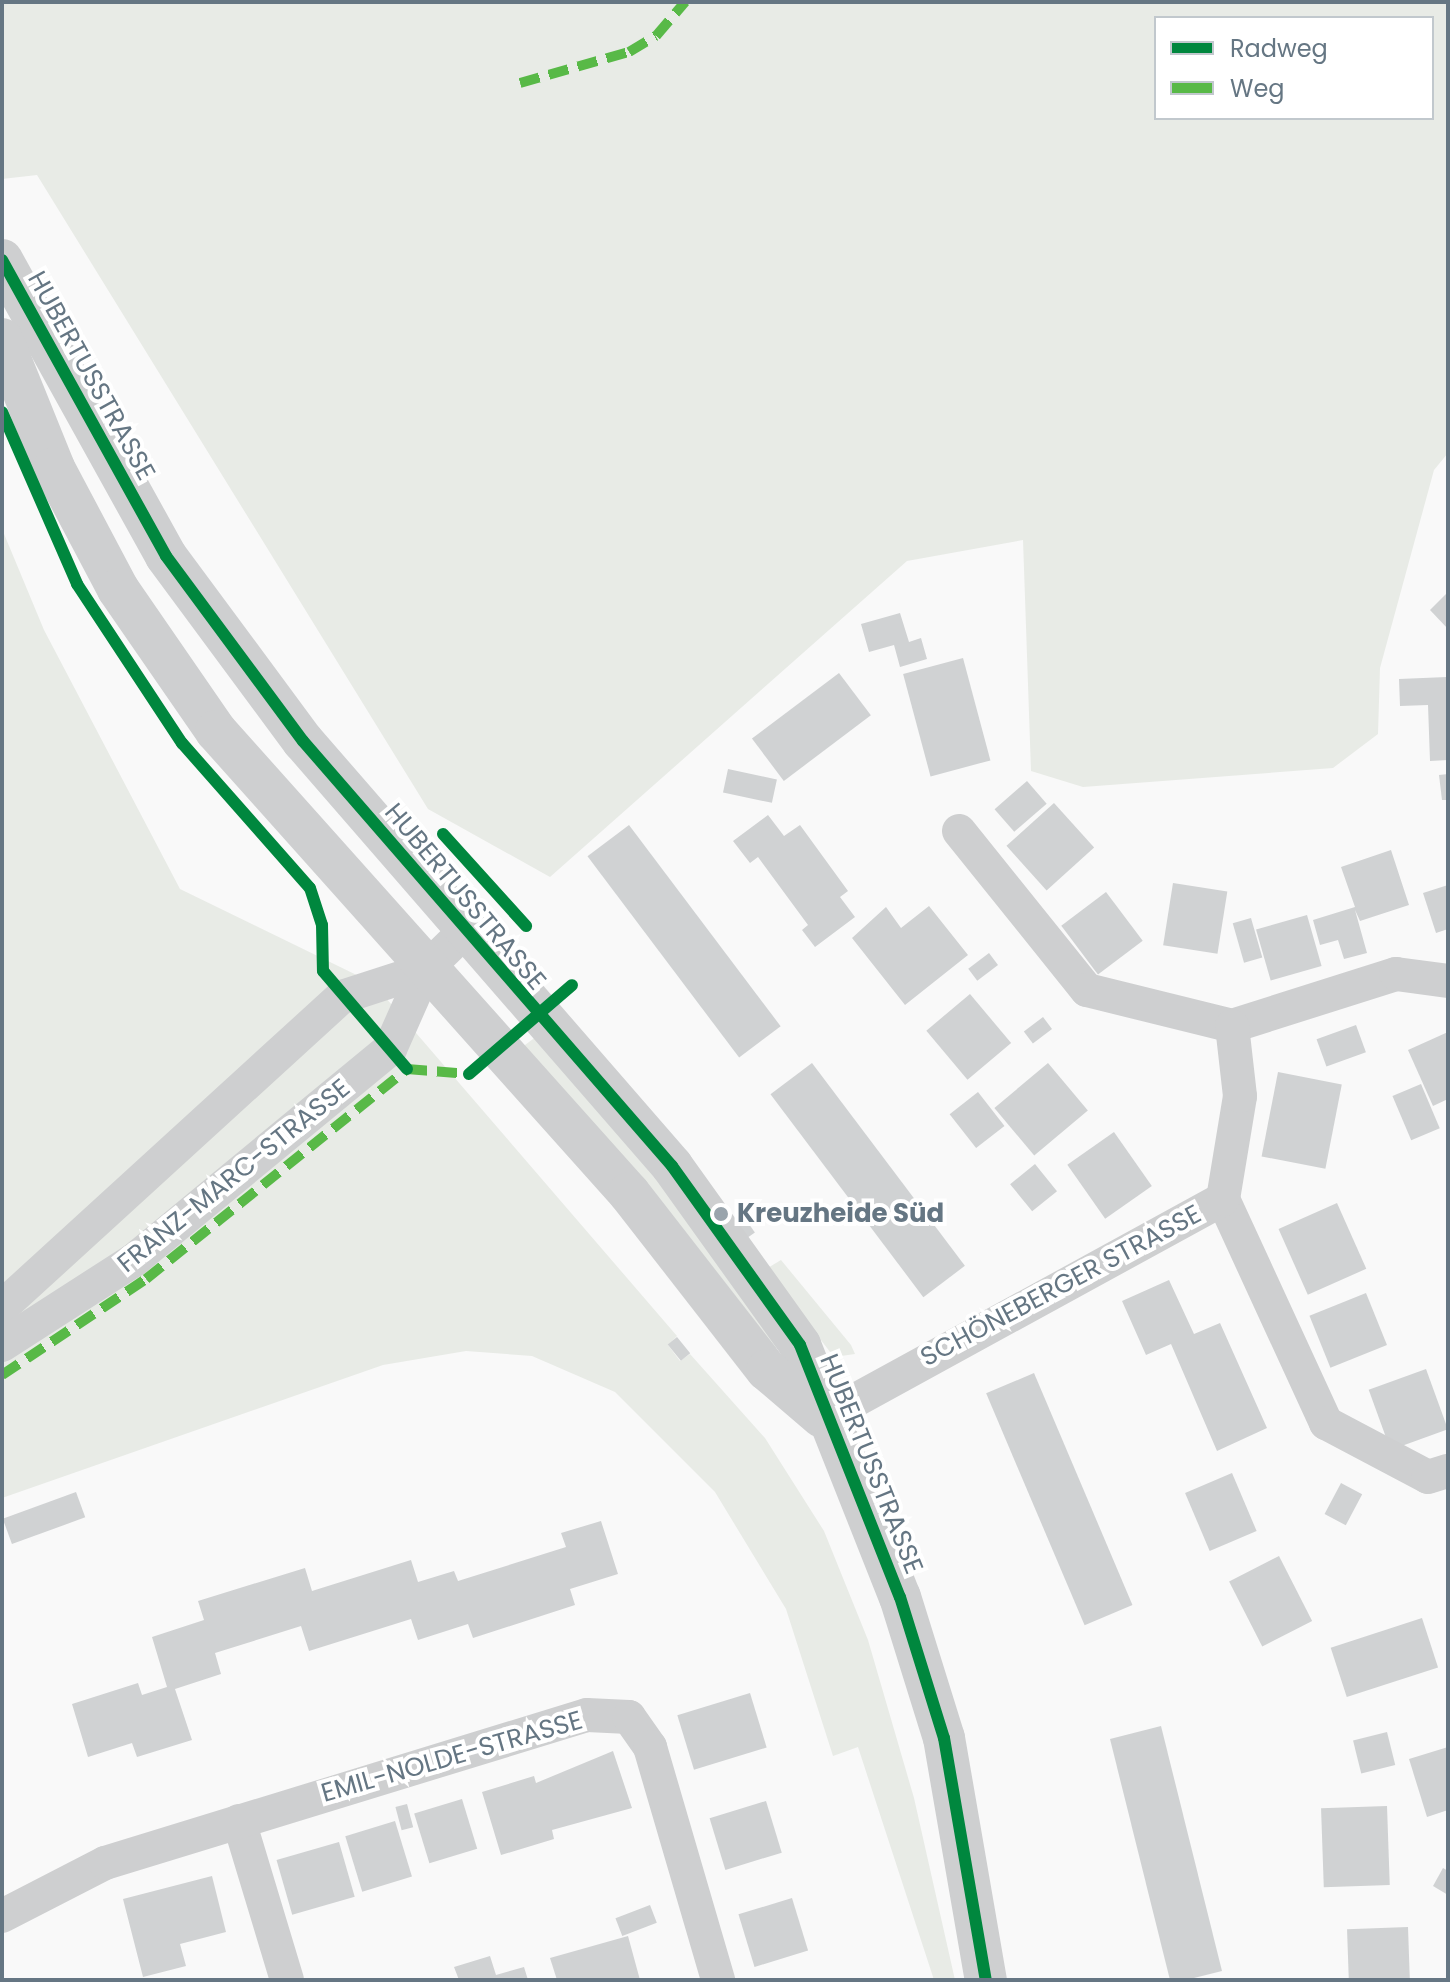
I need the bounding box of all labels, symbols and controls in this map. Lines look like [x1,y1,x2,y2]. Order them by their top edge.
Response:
legend [1154,16,1434,120]
text: Radweg [1230,32,1328,65]
text: Weg [1230,72,1285,105]
street label: HUBERTUSSTRASSE [21,266,161,486]
street label: HUBERTUSSTRASSE [378,797,552,997]
street label: FRANZ-MARC-STRASSE [112,1073,356,1279]
place label: Kreuzheide Süd [737,1198,944,1230]
street label: SCHÖNEBERGER STRASSE [915,1199,1207,1373]
marker: Kreuzheide Süd [712,1205,730,1223]
street label: HUBERTUSSTRASSE [813,1350,929,1578]
street label: EMIL-NOLDE-STRASSE [318,1705,586,1809]

